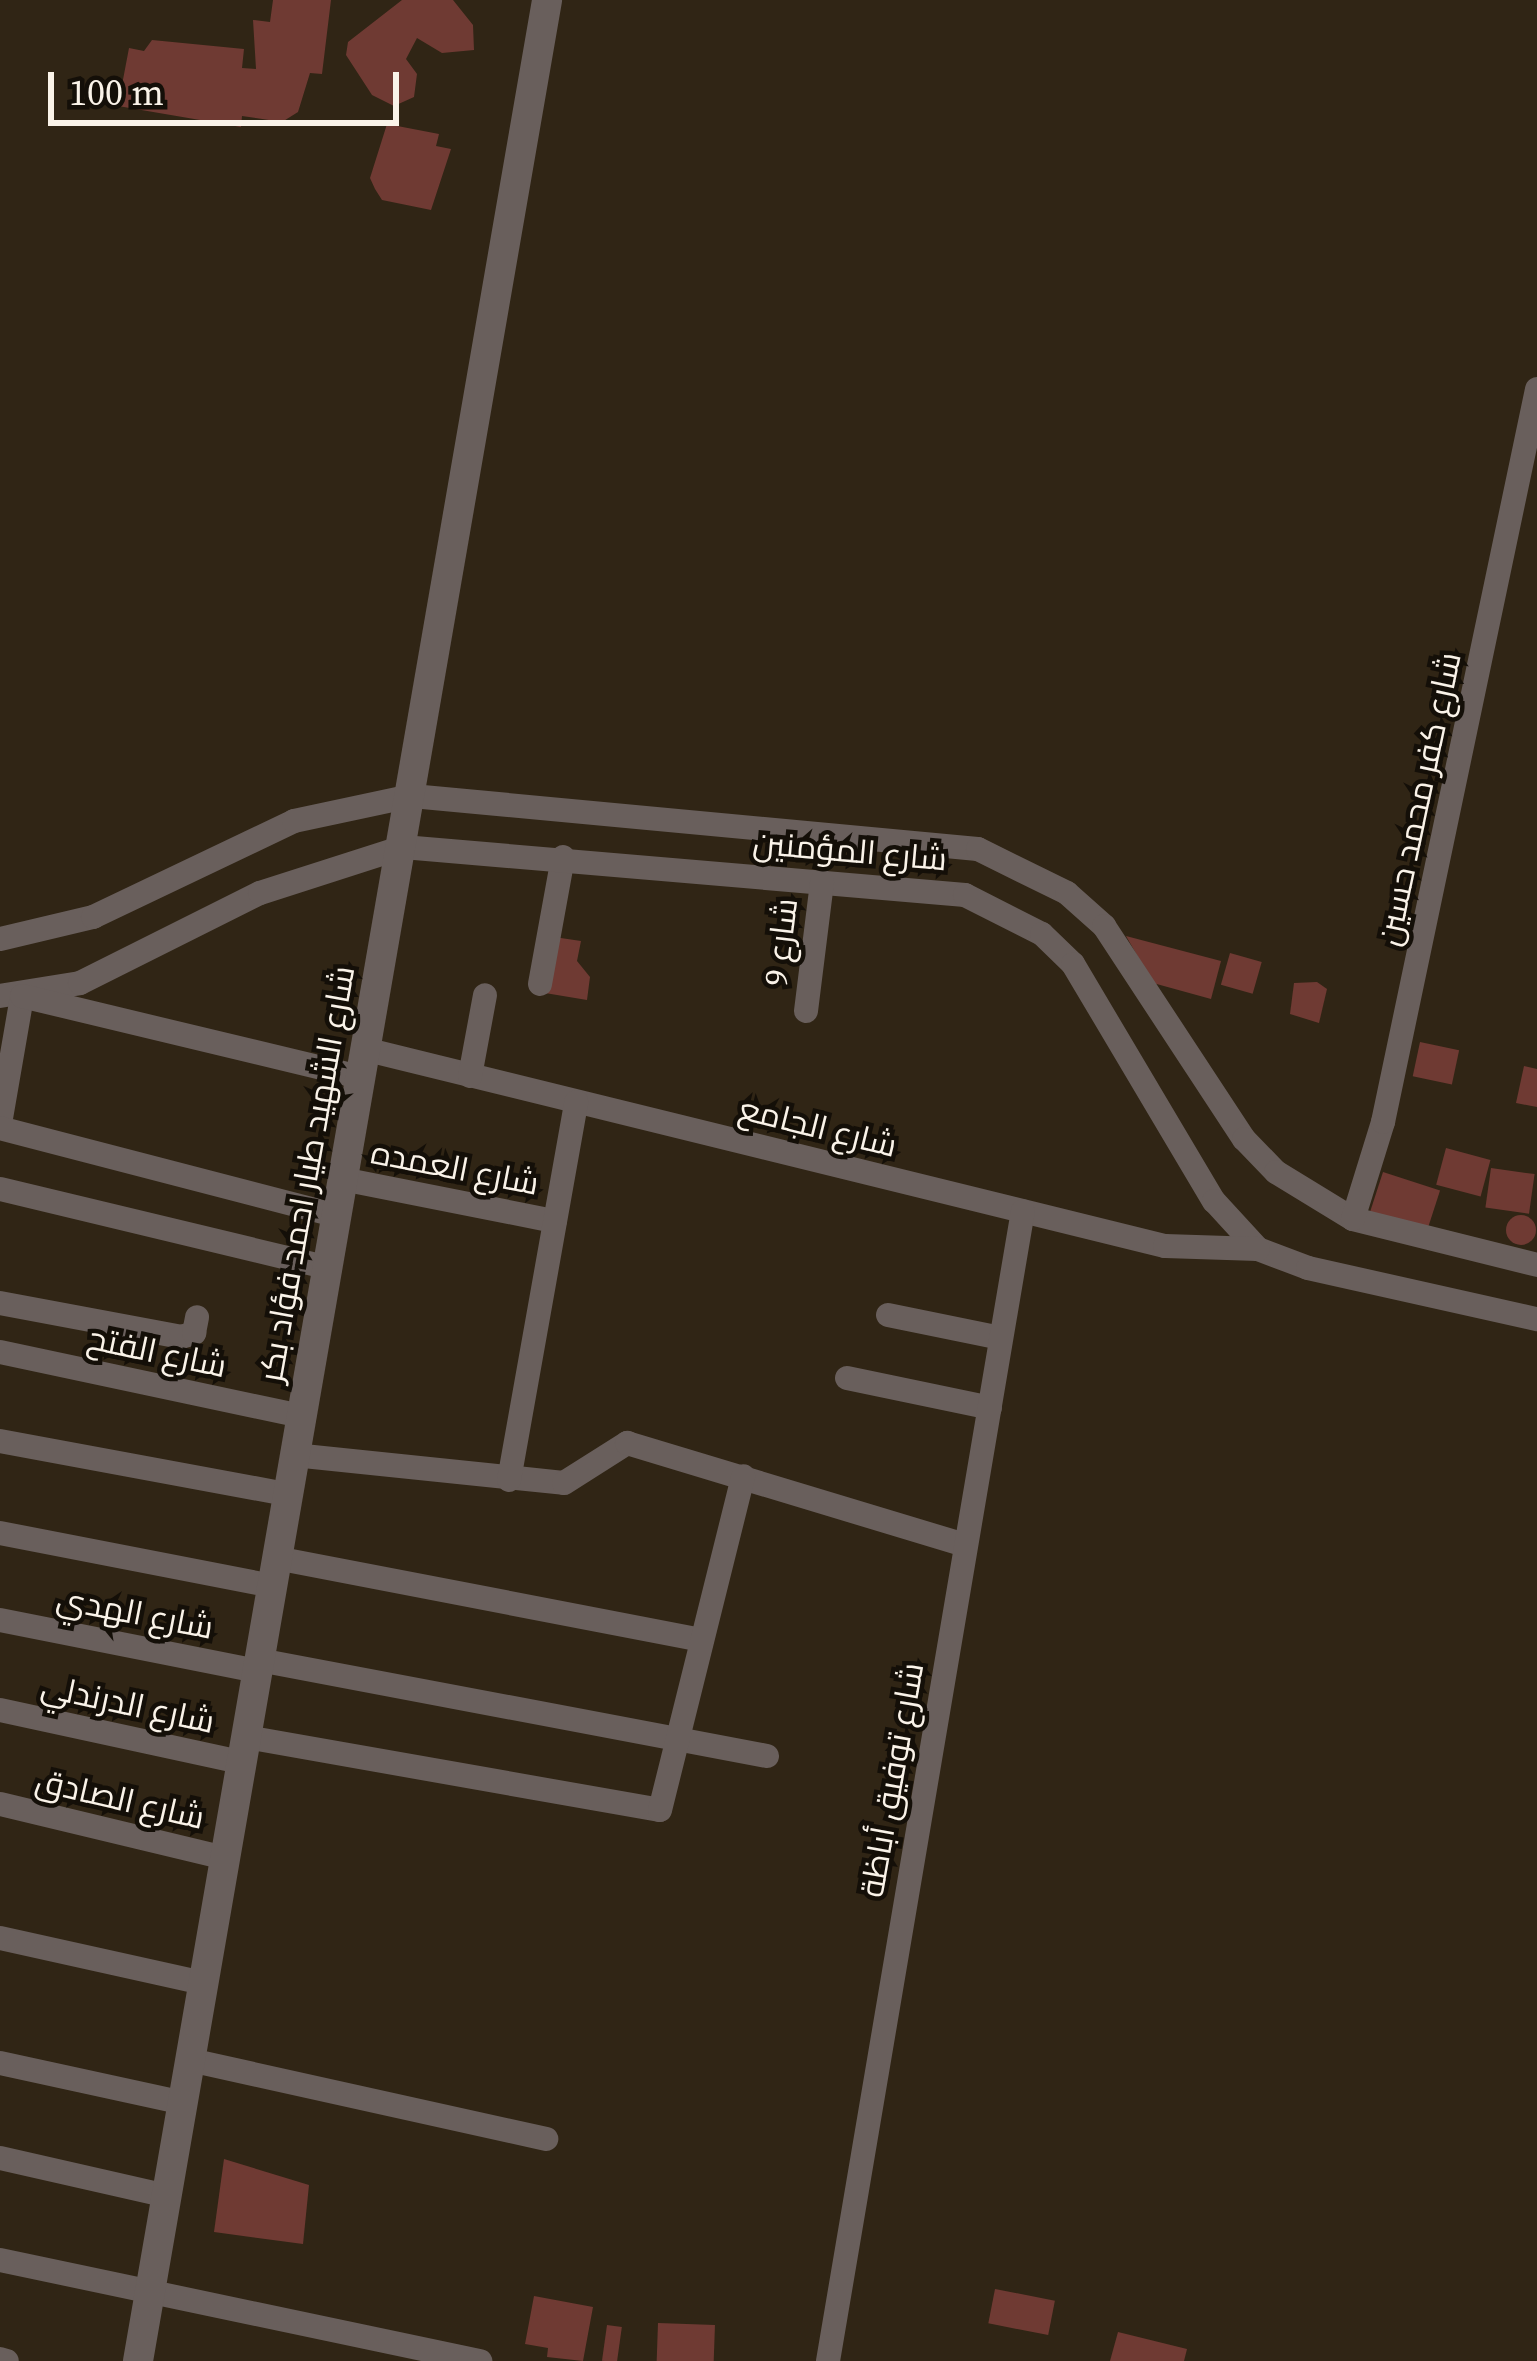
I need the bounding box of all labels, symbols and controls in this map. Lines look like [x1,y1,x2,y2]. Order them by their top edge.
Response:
scale bar [54,48,405,122]
text: 100 m [69,68,164,117]
street label: شارع كفر محمد حسين [1369,649,1469,949]
street label: شارع المؤمنين [751,823,949,879]
street label: شارع 9 [756,896,806,988]
street label: شارع الشهيد طيار احمد فؤاد بكر [251,963,363,1385]
street label: شارع الجامع [735,1088,901,1166]
street label: شارع العمده [368,1132,542,1204]
street label: شارع الفتح [84,1318,230,1386]
street label: شارع الهدي [53,1578,217,1648]
street label: شارع توفيق أباظة [852,1660,932,1900]
street label: شارع الدرندلي [38,1666,218,1742]
street label: شارع الصادق [32,1760,208,1838]

